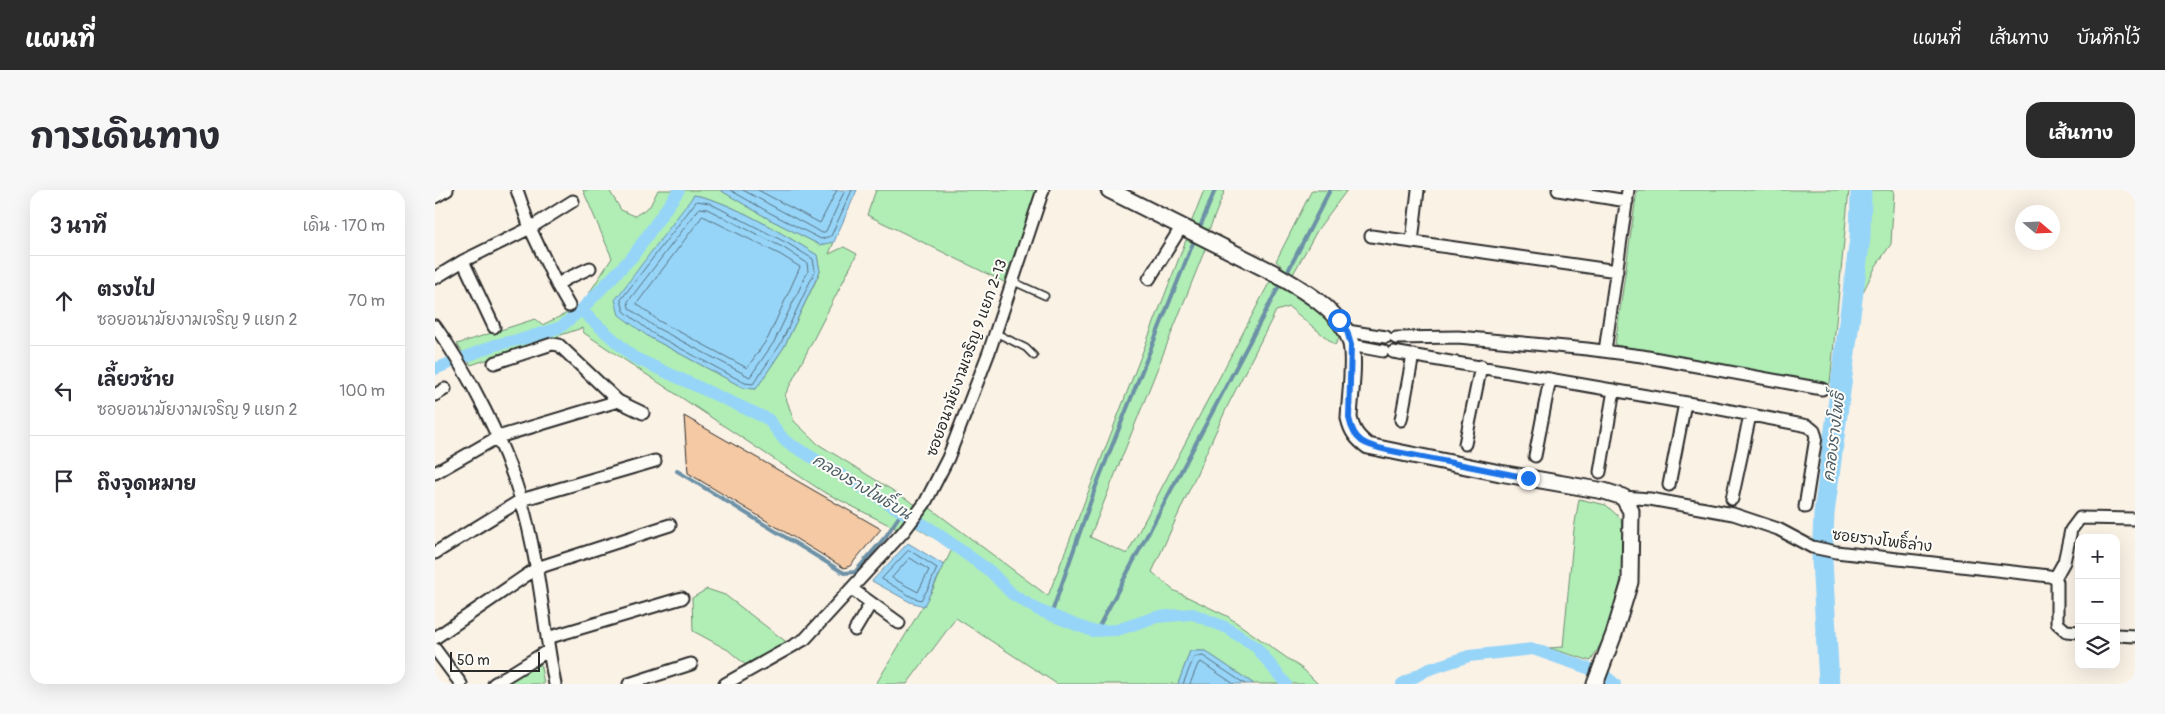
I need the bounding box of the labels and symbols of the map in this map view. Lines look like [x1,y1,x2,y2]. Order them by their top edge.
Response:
north arrow [2015,205,2060,250]
street label: ซอยอนามัยงามเจริญ 9 แยก 2-13 [922,257,1012,459]
route start [1328,309,1351,332]
water label: คลองรางโพธิ์ [1813,386,1850,483]
water label: คลองรางโพธิ์บน [809,445,919,525]
route end [1517,467,1540,490]
street label: ซอยรางโพธิ์ล่าง [1831,520,1934,557]
scale bar [450,649,540,672]

